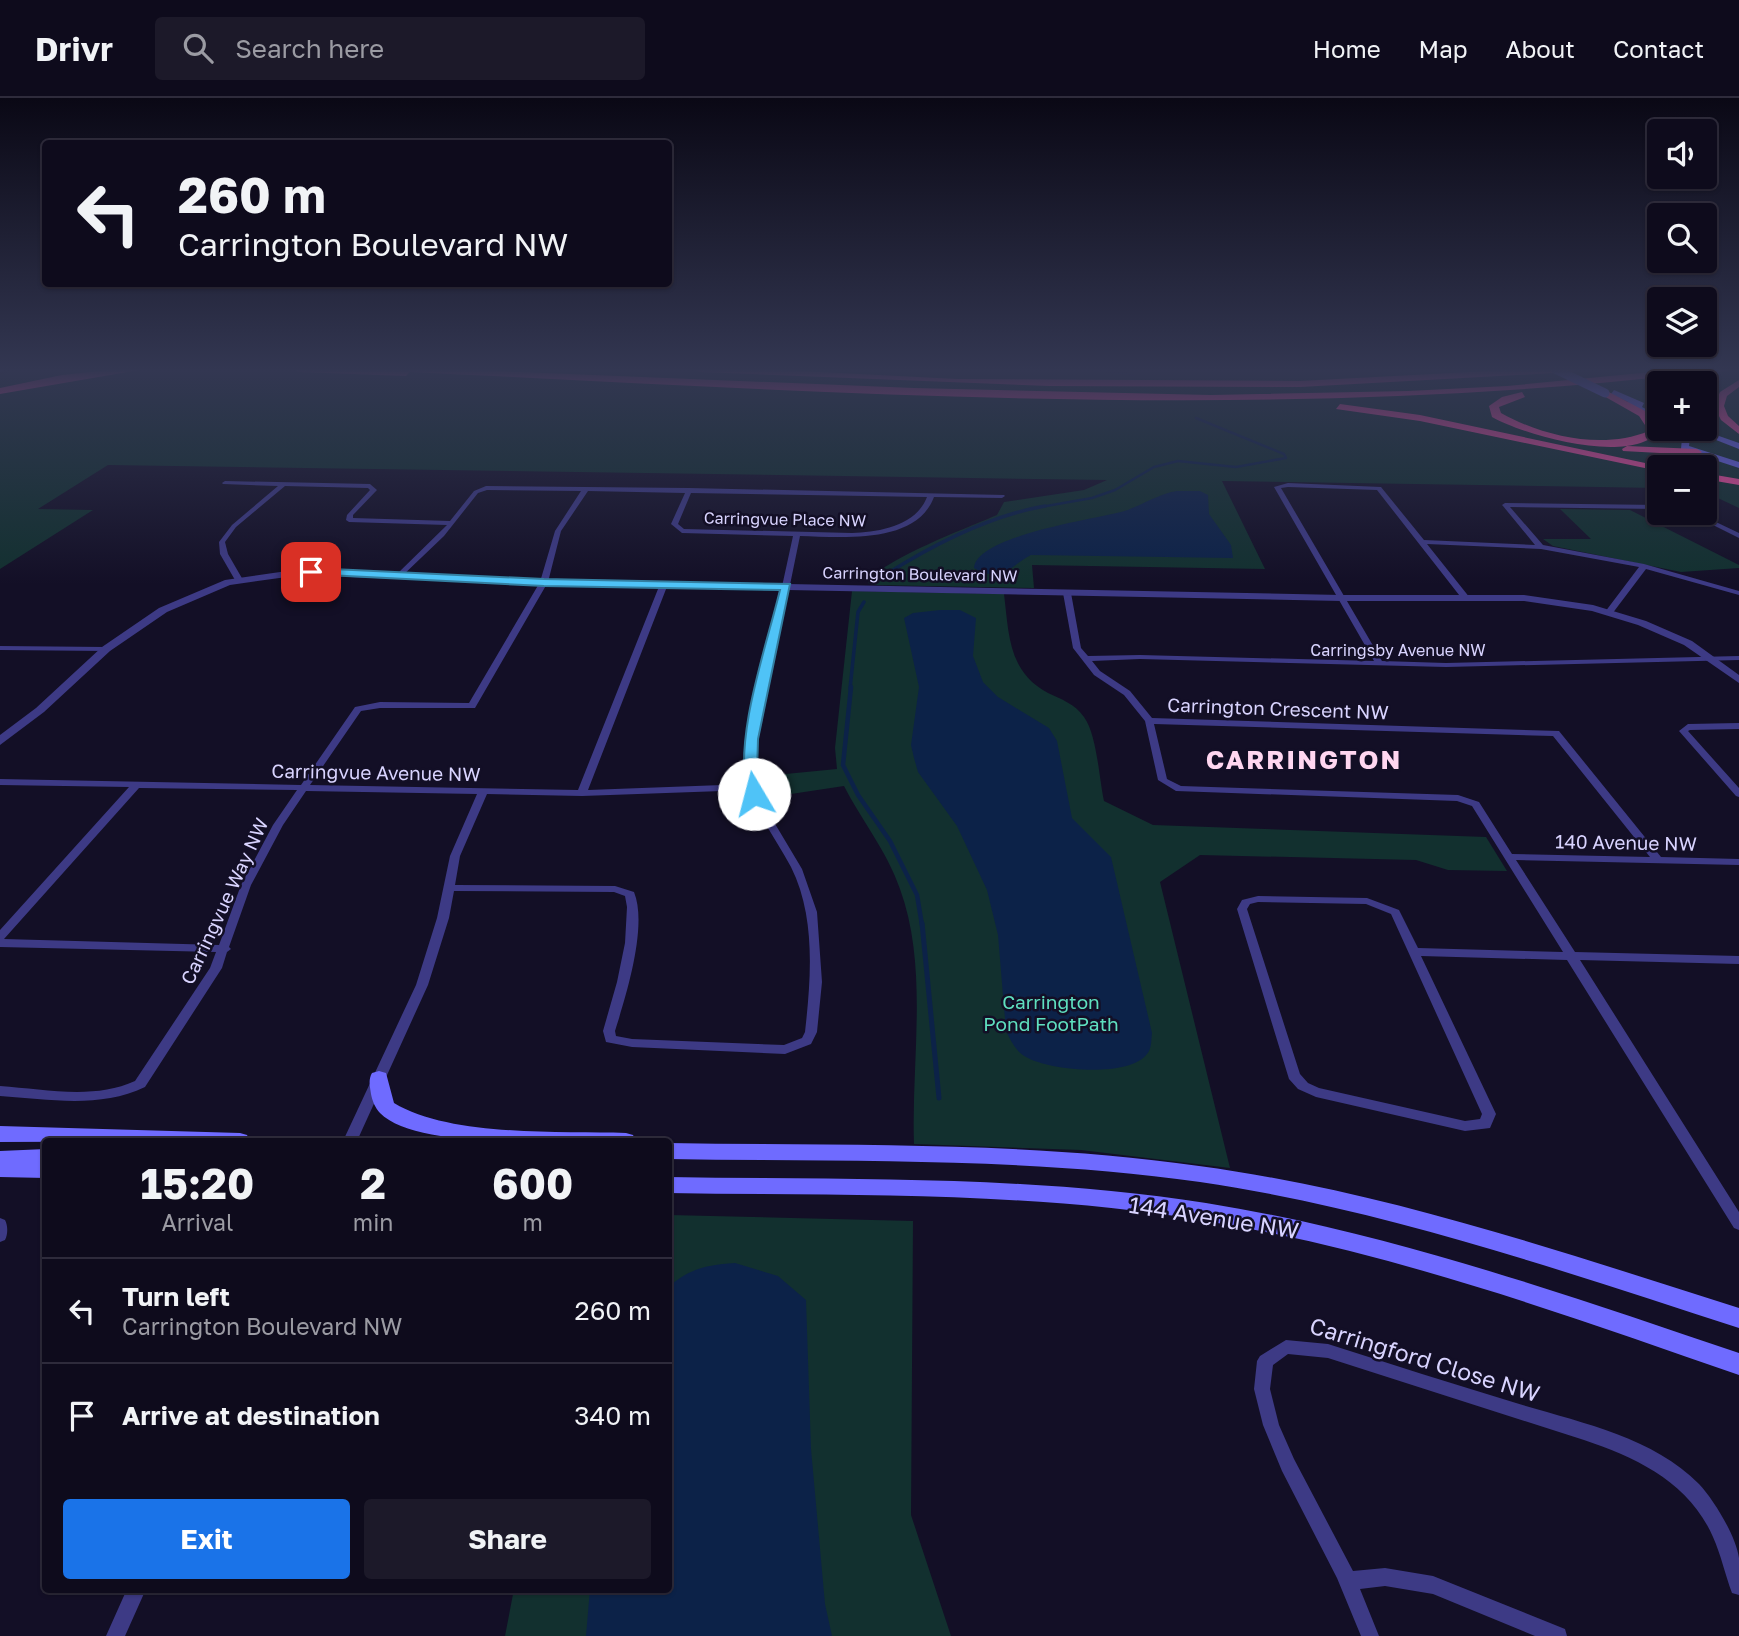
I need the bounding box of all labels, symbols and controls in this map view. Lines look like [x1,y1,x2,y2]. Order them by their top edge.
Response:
search box [155,17,645,80]
text: Drivr [35,29,113,68]
icon: search [179,29,217,67]
text: Search here [235,33,384,64]
text: Home [1313,34,1381,63]
text: Map [1419,34,1468,63]
text: About [1506,34,1575,63]
text: Contact [1613,34,1704,63]
map controls [1647,119,1717,525]
button: sound [1647,119,1717,189]
text: 260 m [178,165,326,224]
icon: left [63,168,154,259]
button: search [1647,203,1717,273]
text: Carrington Boulevard NW [178,225,568,263]
button: layers [1647,287,1717,357]
button: + [1647,371,1717,441]
button: − [1647,455,1717,525]
street label: Carringvue Place NW [704,508,866,530]
pin [281,542,341,602]
icon: arrive [292,553,330,591]
street label: Carrington Boulevard NW [822,562,1018,586]
street label: Carringsby Avenue NW [1310,640,1486,660]
street label: Carrington Crescent NW [1167,693,1389,723]
district label: CARRINGTON [1206,744,1402,775]
position arrow [717,757,791,831]
street label: Carringvue Avenue NW [271,759,481,785]
street label: Carringvue Way NW [175,814,273,988]
street label: 140 Avenue NW [1555,829,1697,855]
park label: Carrington Pond FootPath [983,990,1119,1035]
text: 15:20 [141,1158,254,1208]
text: 2 [360,1158,386,1208]
text: 600 [492,1158,573,1208]
street label: 144 Avenue NW [1127,1190,1301,1244]
text: Arrival [161,1208,233,1236]
text: min [353,1208,393,1236]
text: m [523,1208,543,1236]
text: Turn left [122,1281,230,1312]
icon: left [63,1292,101,1330]
text: 260 m [575,1295,651,1326]
street label: Carringford Close NW [1307,1311,1543,1407]
text: Carrington Boulevard NW [122,1312,402,1340]
icon: arrive [63,1397,101,1435]
text: Arrive at destination [122,1400,380,1431]
text: 340 m [574,1400,651,1431]
button: Exit [63,1499,350,1579]
button: Share [364,1499,651,1579]

